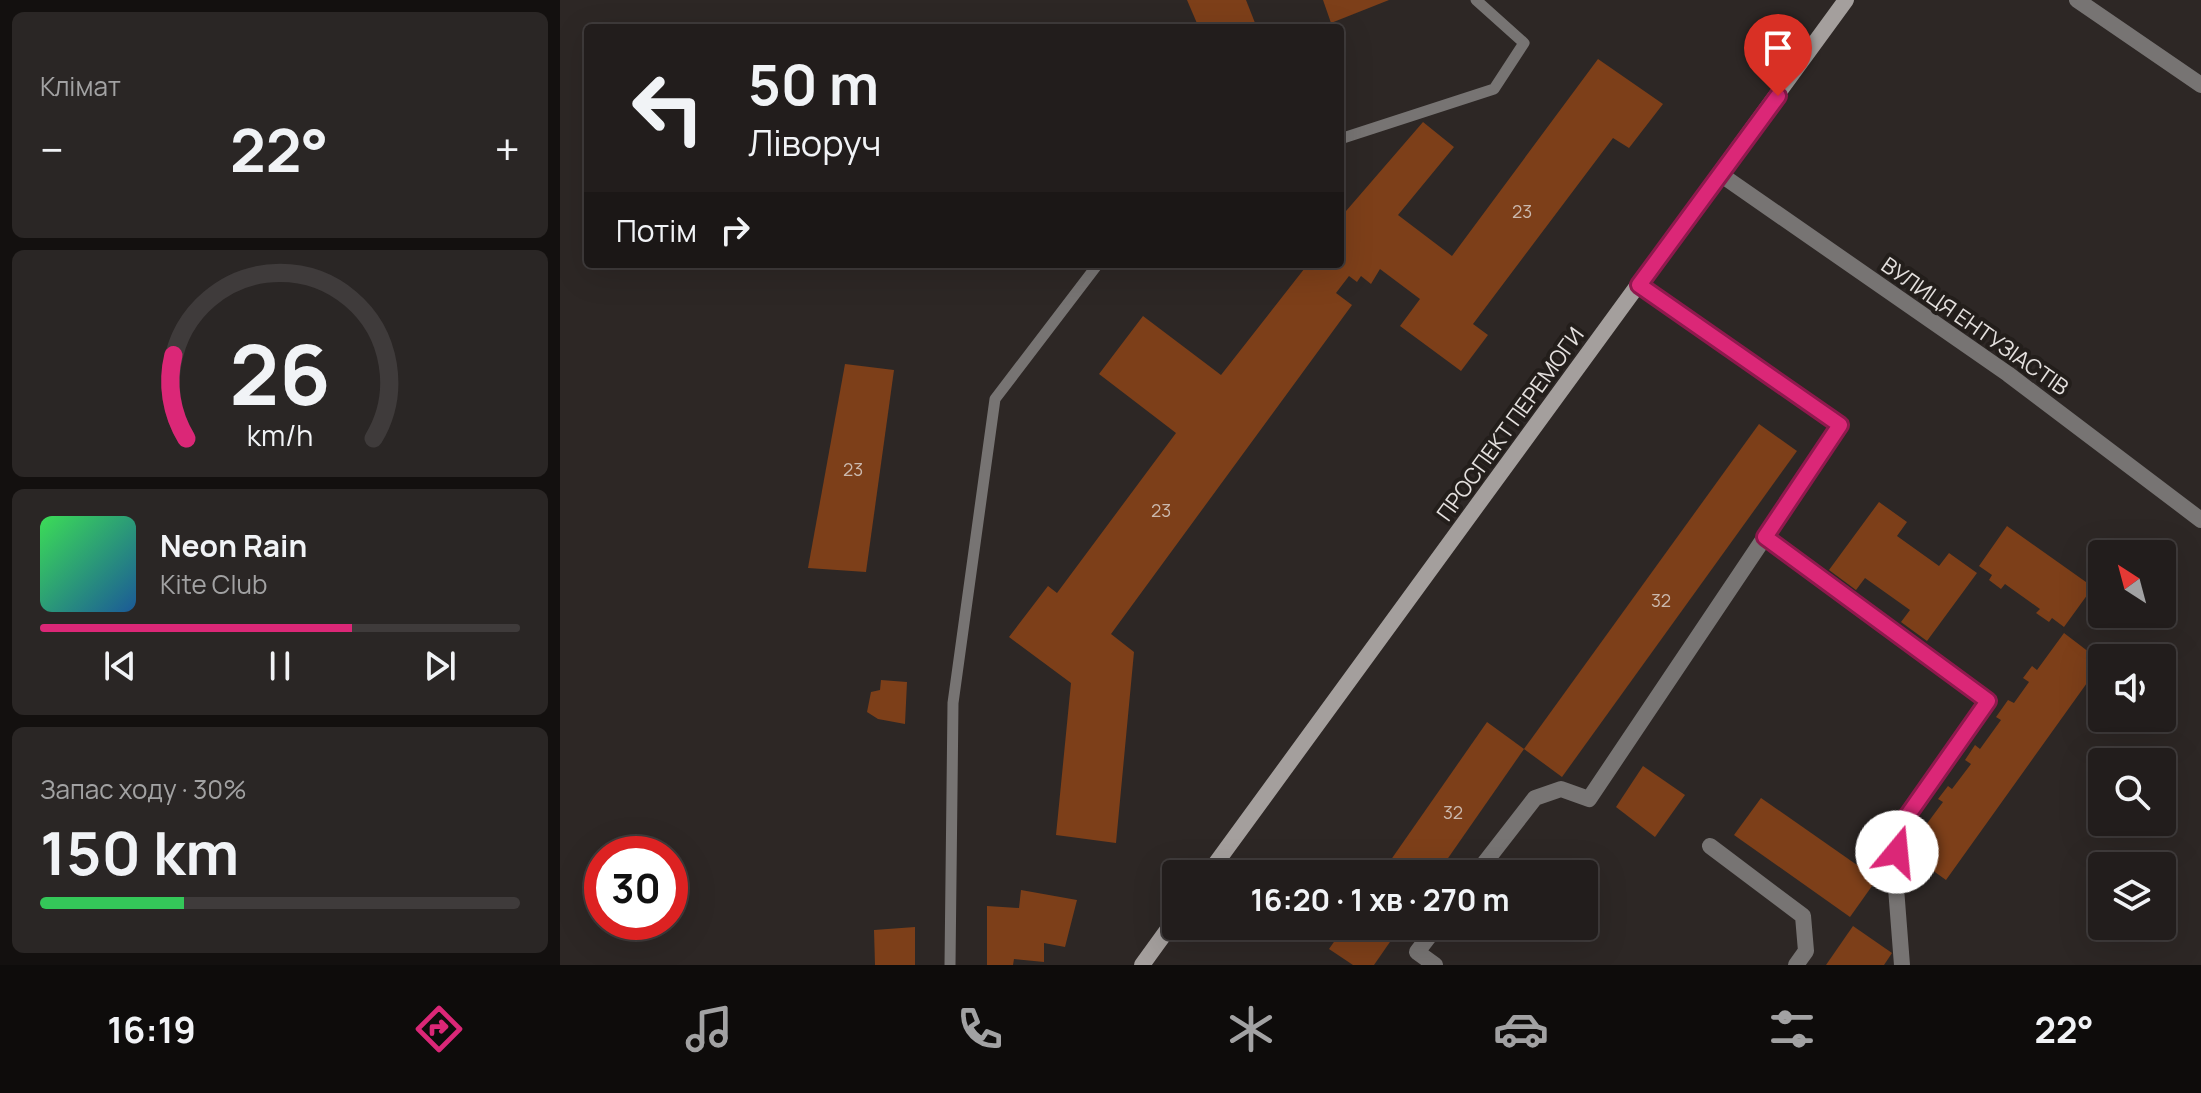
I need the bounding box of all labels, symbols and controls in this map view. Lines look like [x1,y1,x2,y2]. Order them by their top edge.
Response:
pin [1744,14.0,1812,96]
icon: arrive [1756,26,1800,70]
text: 50 m [748,45,879,122]
icon: left [616,56,720,160]
text: Клімат [40,68,121,104]
text: 22° [230,108,328,190]
text: Ліворуч [748,118,881,167]
text: − [40,119,64,179]
text: + [495,119,520,179]
house number: 23 [1512,199,1532,223]
icon: right [713,208,757,252]
text: Потім [616,210,697,251]
street label: ВУЛИЦЯ ЕНТУЗІАСТІВ [1875,250,2075,402]
text: 26 [229,316,331,430]
street label: ПРОСПЕКТ ПЕРЕМОГИ [1430,321,1590,527]
text: km/h [247,417,313,456]
house number: 23 [843,457,863,481]
house number: 23 [1151,498,1171,522]
text: Neon Rain [160,525,307,566]
north arrow [2088,540,2176,628]
map controls [2088,540,2176,940]
text: Kite Club [160,566,267,602]
house number: 32 [1651,588,1671,612]
icon: previous [98,644,142,688]
icon: pause [258,644,302,688]
icon: next [418,644,462,688]
button: sound [2088,644,2176,732]
button: search [2088,748,2176,836]
text: Запас ходу · 30% [40,771,247,807]
house number: 32 [1443,800,1463,824]
position arrow [1855,810,1939,894]
text: 150 km [40,811,239,893]
speed limit sign: 30 [584,836,688,940]
button: layers [2088,852,2176,940]
text: 16:20 · 1 хв · 270 m [1251,879,1509,920]
icon: directions [411,1001,467,1057]
icon: music [681,1001,737,1057]
icon: phone [952,1001,1008,1057]
icon: climate [1223,1001,1279,1057]
icon: car [1493,1001,1549,1057]
icon: filters [1764,1001,1820,1057]
text: 16:19 [107,1005,196,1054]
text: 22° [2035,1005,2094,1054]

